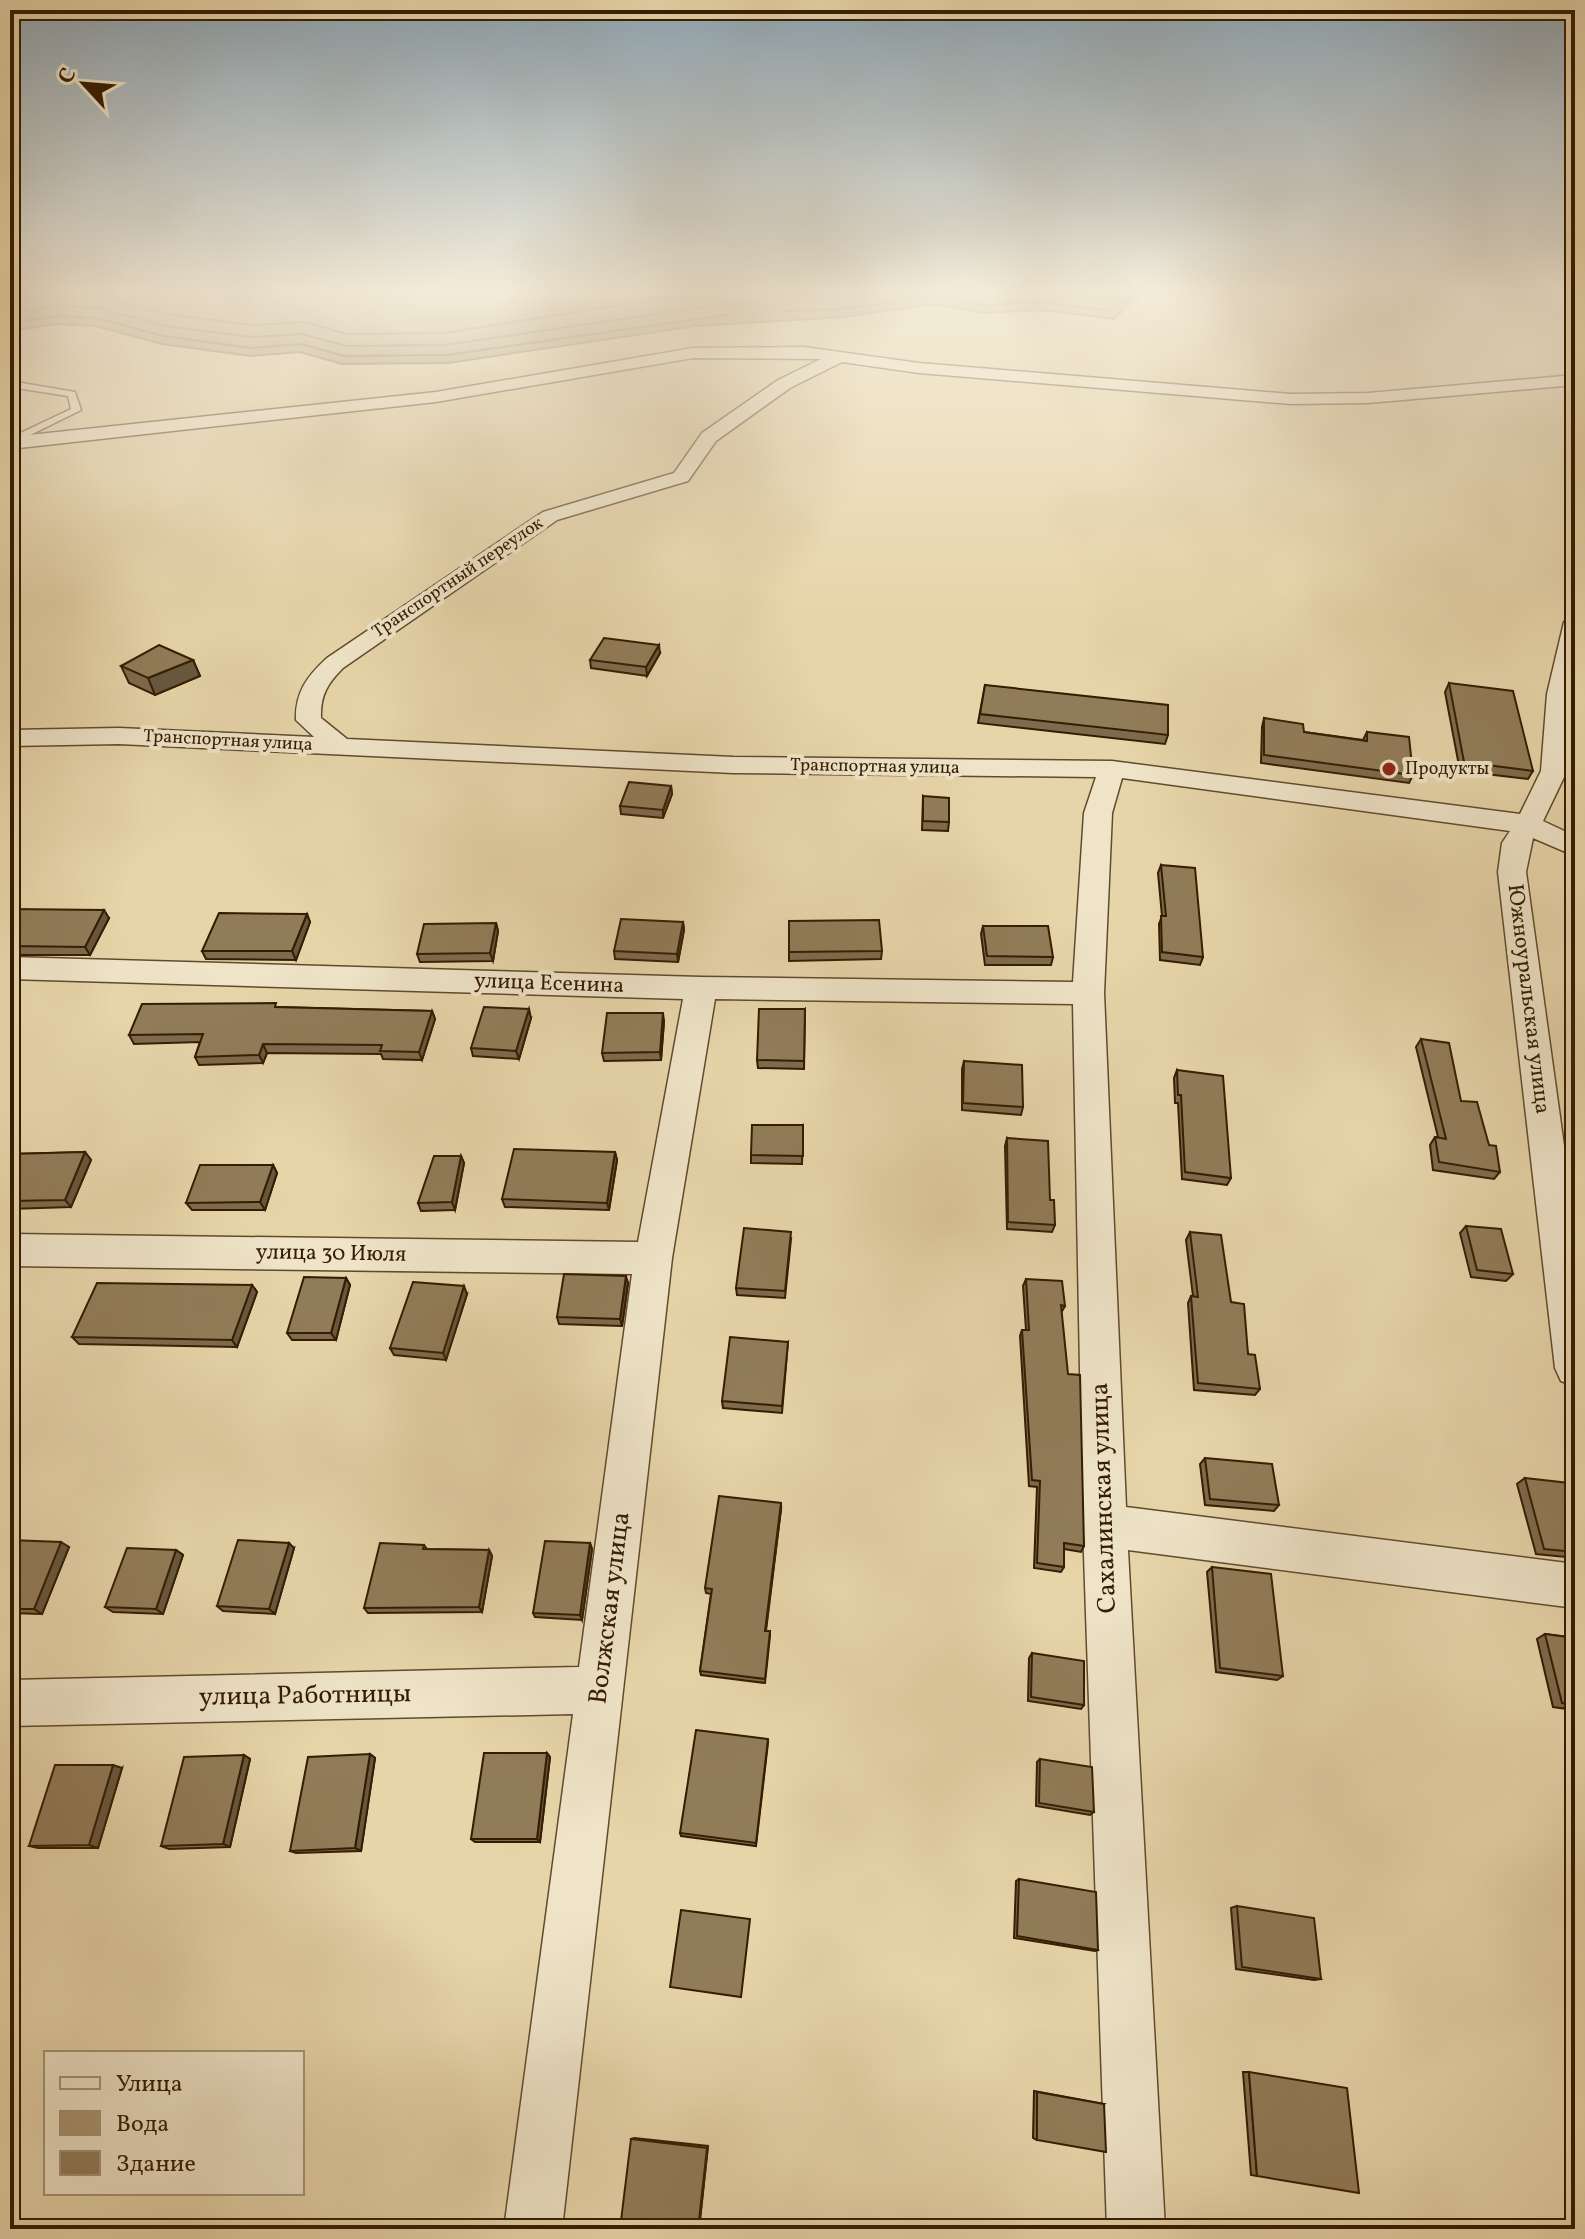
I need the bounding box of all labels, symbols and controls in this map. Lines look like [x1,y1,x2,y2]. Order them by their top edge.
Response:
north arrow [44,44,124,124]
text: С [51,63,85,89]
street label: Транспортный переулок [367,511,549,645]
street label: Транспортная улица [143,724,314,758]
street label: Транспортная улица [790,753,960,781]
place label: Продукты [1405,757,1490,782]
marker: Продукты [1380,760,1398,778]
street label: Южноуральская улица [1498,882,1558,1116]
street label: улица Есенина [473,966,625,1002]
street label: улица 30 Июля [255,1237,407,1271]
street label: Сахалинская улица [1082,1382,1126,1614]
street label: Волжская улица [580,1510,640,1706]
street label: улица Работницы [199,1676,411,1716]
legend [44,2051,304,2195]
text: Улица [116,2068,183,2102]
text: Вода [116,2108,169,2142]
text: Здание [116,2148,196,2182]

